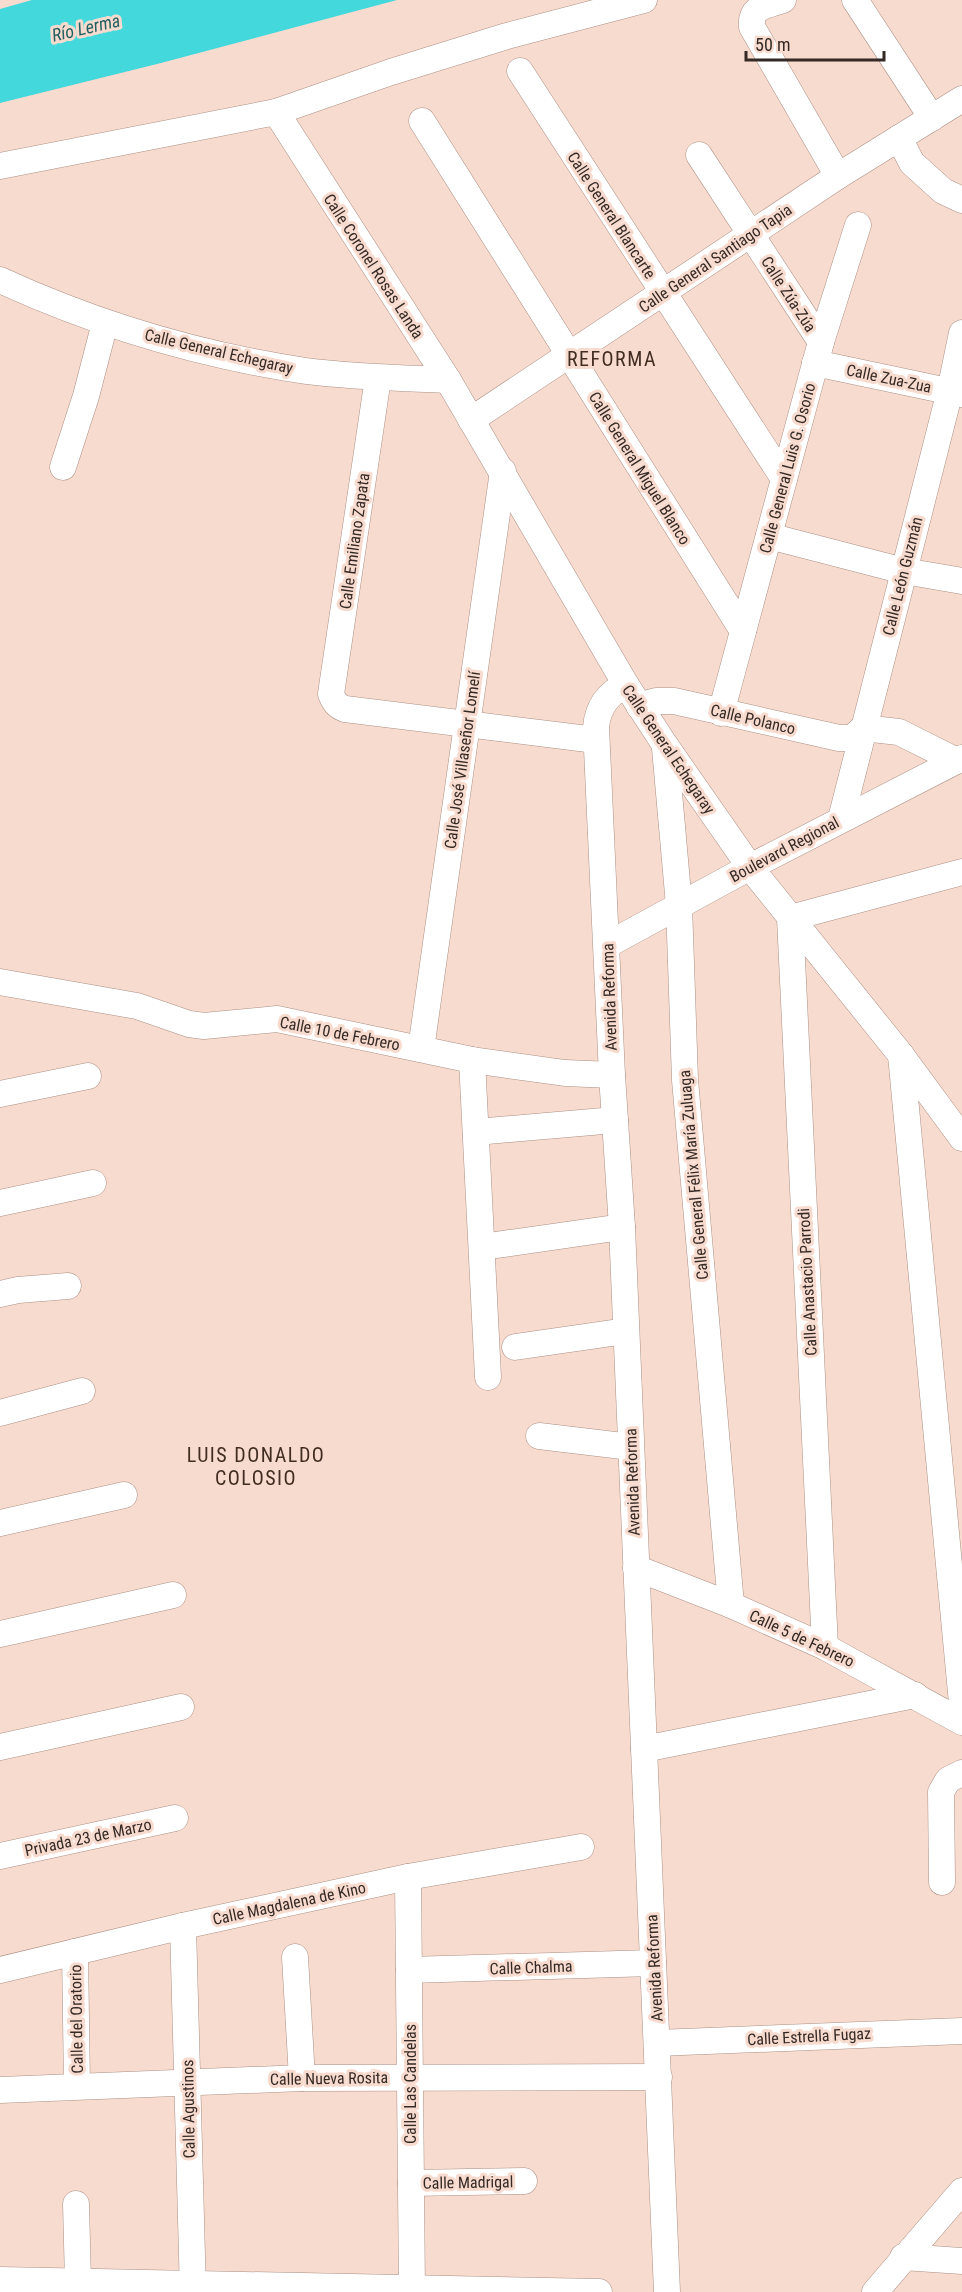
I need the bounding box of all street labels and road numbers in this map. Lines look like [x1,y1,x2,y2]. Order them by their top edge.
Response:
street label: Calle General Blancarte [563,148,660,282]
street label: Calle Coronel Rosas Landa [320,190,428,342]
street label: Calle General Santiago Tapia [635,200,795,317]
street label: Calle Zúa-Zúa [757,253,820,336]
street label: Calle General Echegaray [143,325,295,378]
street label: Calle Zua-Zua [845,360,933,397]
street label: Calle General Luis G. Osorio [756,381,819,555]
street label: Calle General Miguel Blanco [585,388,694,548]
street label: Calle Emiliano Zapata [336,472,373,610]
street label: Calle León Guzmán [879,515,926,637]
street label: Calle José Villaseñor Lomelí [441,669,485,850]
street label: Calle General Echegaray [618,681,719,818]
street label: Calle Polanco [709,700,797,738]
street label: Boulevard Regional [726,813,842,886]
street label: Avenida Reforma [598,943,621,1051]
street label: Calle 10 de Febrero [278,1013,401,1054]
street label: Calle General Félix María Zuluaga [675,1069,712,1281]
street label: Calle Anastacio Parrodi [794,1208,821,1356]
street label: Avenida Reforma [621,1428,644,1536]
street label: Calle 5 de Febrero [746,1606,857,1671]
street label: Privada 23 de Marzo [23,1815,153,1860]
street label: Calle Magdalena de Kino [211,1878,367,1929]
street label: Avenida Reforma [642,1914,667,2022]
street label: Calle Chalma [489,1957,573,1978]
street label: Calle del Oratorio [66,1964,87,2074]
street label: Calle Las Candelas [401,2024,420,2144]
street label: Calle Estrella Fugaz [747,2024,871,2049]
street label: Calle Agustinos [178,2059,199,2159]
street label: Calle Nueva Rosita [270,2068,388,2089]
street label: Calle Madrigal [422,2172,514,2193]

